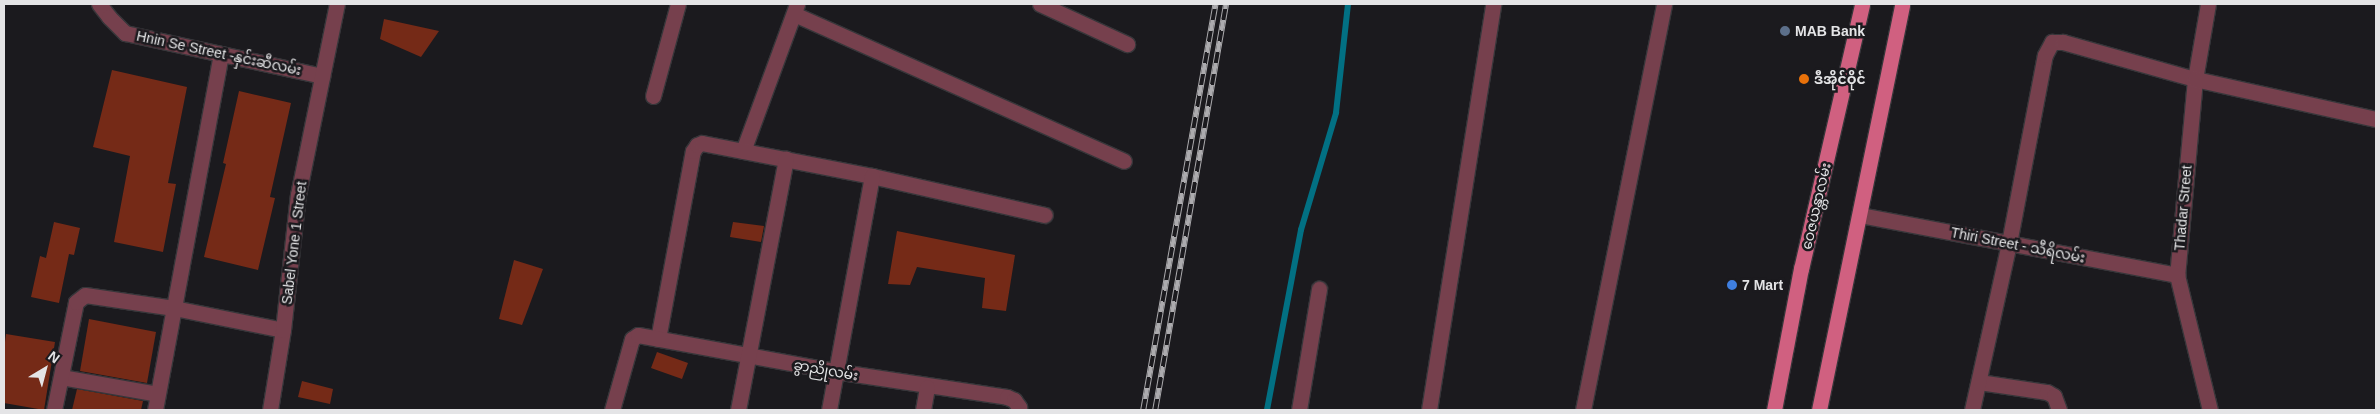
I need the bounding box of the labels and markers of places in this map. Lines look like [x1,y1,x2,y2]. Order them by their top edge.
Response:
place label: MAB Bank [1795,23,1865,39]
marker: MAB Bank [1779,25,1791,37]
place label: ဒီအိုင်ဝိုင် [1814,71,1866,87]
marker: ဒီအိုင်ဝိုင် [1798,73,1810,85]
place label: 7 Mart [1742,277,1783,293]
marker: 7 Mart [1726,279,1738,291]

